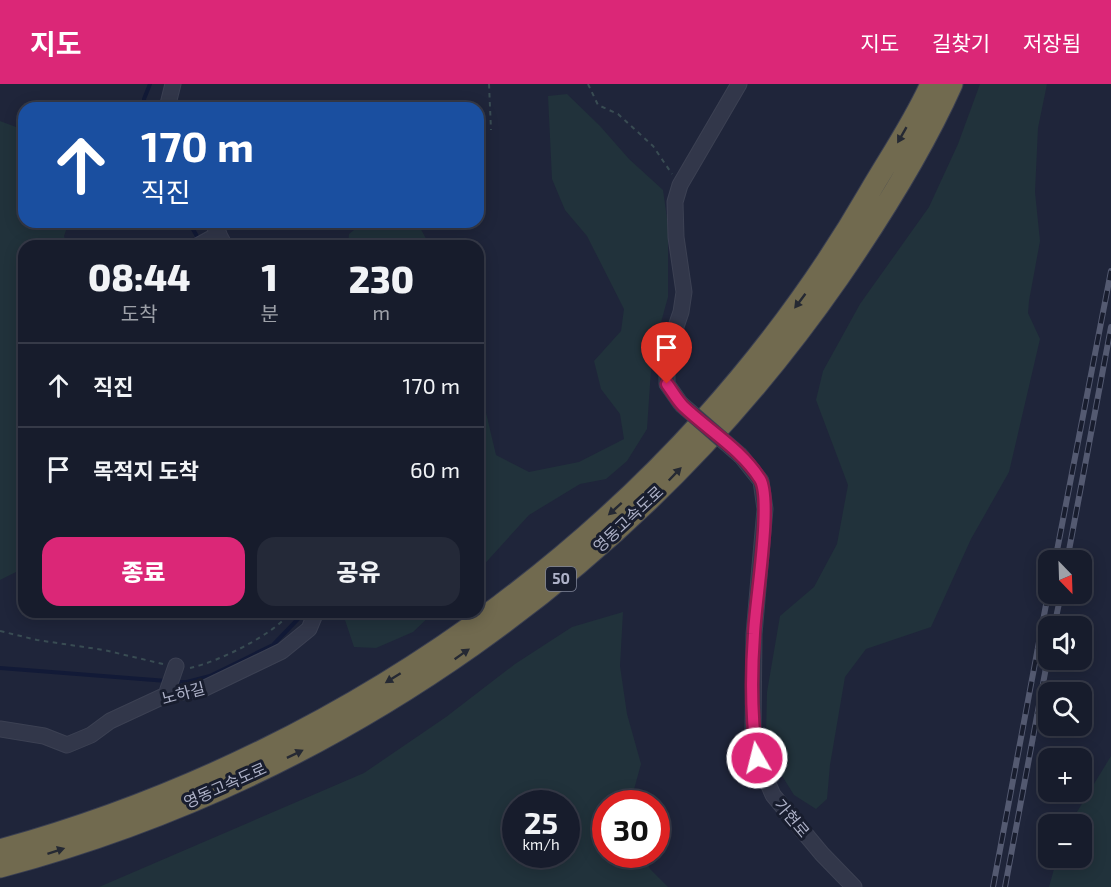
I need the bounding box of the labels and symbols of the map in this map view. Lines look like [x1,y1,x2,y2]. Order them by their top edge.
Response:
one-way arrow [897,127,908,143]
one-way arrow [794,293,806,308]
pin [641,322,692,384]
one-way arrow [668,467,682,482]
street label: 영동고속도로 [589,481,667,556]
one-way arrow [607,502,622,516]
north arrow [1038,550,1092,604]
road number: 50 [546,567,576,591]
one-way arrow [454,648,470,660]
one-way arrow [385,673,402,684]
street label: 노하길 [159,678,207,707]
position arrow [725,726,789,790]
one-way arrow [286,749,303,758]
street label: 영동고속도로 [181,758,269,811]
speed limit sign: 30 [592,790,670,868]
street label: 가현로 [771,795,814,841]
one-way arrow [47,846,65,856]

